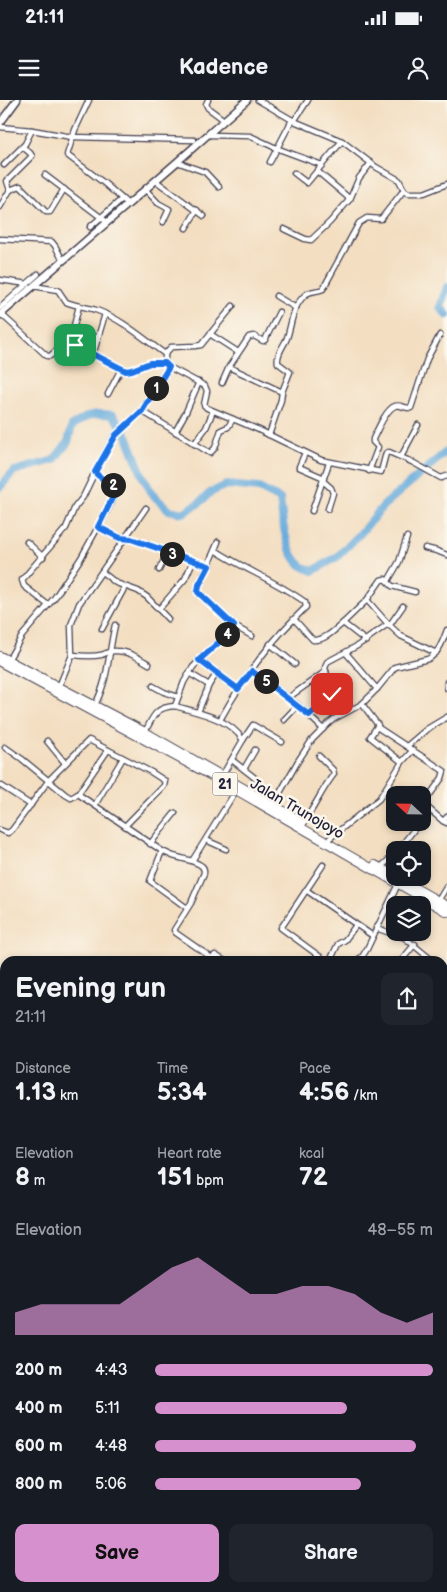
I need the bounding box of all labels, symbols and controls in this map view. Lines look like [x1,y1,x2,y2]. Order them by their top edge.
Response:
text: 21:11 [25,6,65,29]
icon: menu [15,54,43,82]
text: Kadence [179,54,268,81]
icon: person [404,54,432,82]
pin [54,324,96,366]
icon: arrive [61,331,89,359]
pin: 1 [144,376,168,400]
text: 1 [154,380,159,397]
pin: 2 [100,472,126,498]
text: 2 [109,477,118,494]
pin: 3 [160,542,184,566]
text: 3 [168,546,177,563]
pin: 4 [214,622,240,646]
text: 4 [223,626,232,643]
pin: 5 [254,668,278,694]
text: 5 [262,673,271,690]
pin [311,673,353,715]
icon: check [318,680,346,708]
road number: 21 [212,772,238,796]
street label: Jalan Trunojoyo [247,774,347,844]
north arrow [386,786,431,831]
map controls [386,786,431,941]
button: locate [386,841,431,886]
button: layers [386,896,431,941]
text: Evening run [15,972,166,1005]
button: share [381,973,433,1025]
text: 21:11 [15,1008,46,1027]
text: Distance [15,1060,71,1077]
text: Time [157,1060,188,1077]
text: Pace [299,1060,331,1077]
text: 1.13 [15,1077,56,1108]
text: 5:34 [157,1077,207,1108]
text: 4:56 [299,1077,349,1108]
text: km [56,1087,78,1104]
text: /km [349,1087,378,1104]
text: Elevation [15,1145,73,1162]
text: Heart rate [157,1145,222,1162]
text: kcal [299,1145,324,1162]
text: 8 [15,1162,30,1193]
text: 151 [157,1162,192,1193]
text: 72 [299,1162,328,1193]
text: m [30,1172,45,1189]
text: bpm [192,1172,224,1189]
text: Elevation [15,1221,82,1240]
text: 48–55 m [367,1221,433,1240]
text: 200 m [15,1361,62,1380]
text: 4:43 [95,1361,128,1380]
text: 400 m [15,1399,62,1418]
text: 5:11 [95,1399,120,1418]
text: 600 m [15,1437,63,1456]
text: 4:48 [95,1437,127,1456]
text: 800 m [15,1475,63,1494]
text: 5:06 [95,1475,127,1494]
button: Save [15,1524,219,1582]
button: Share [229,1524,433,1582]

